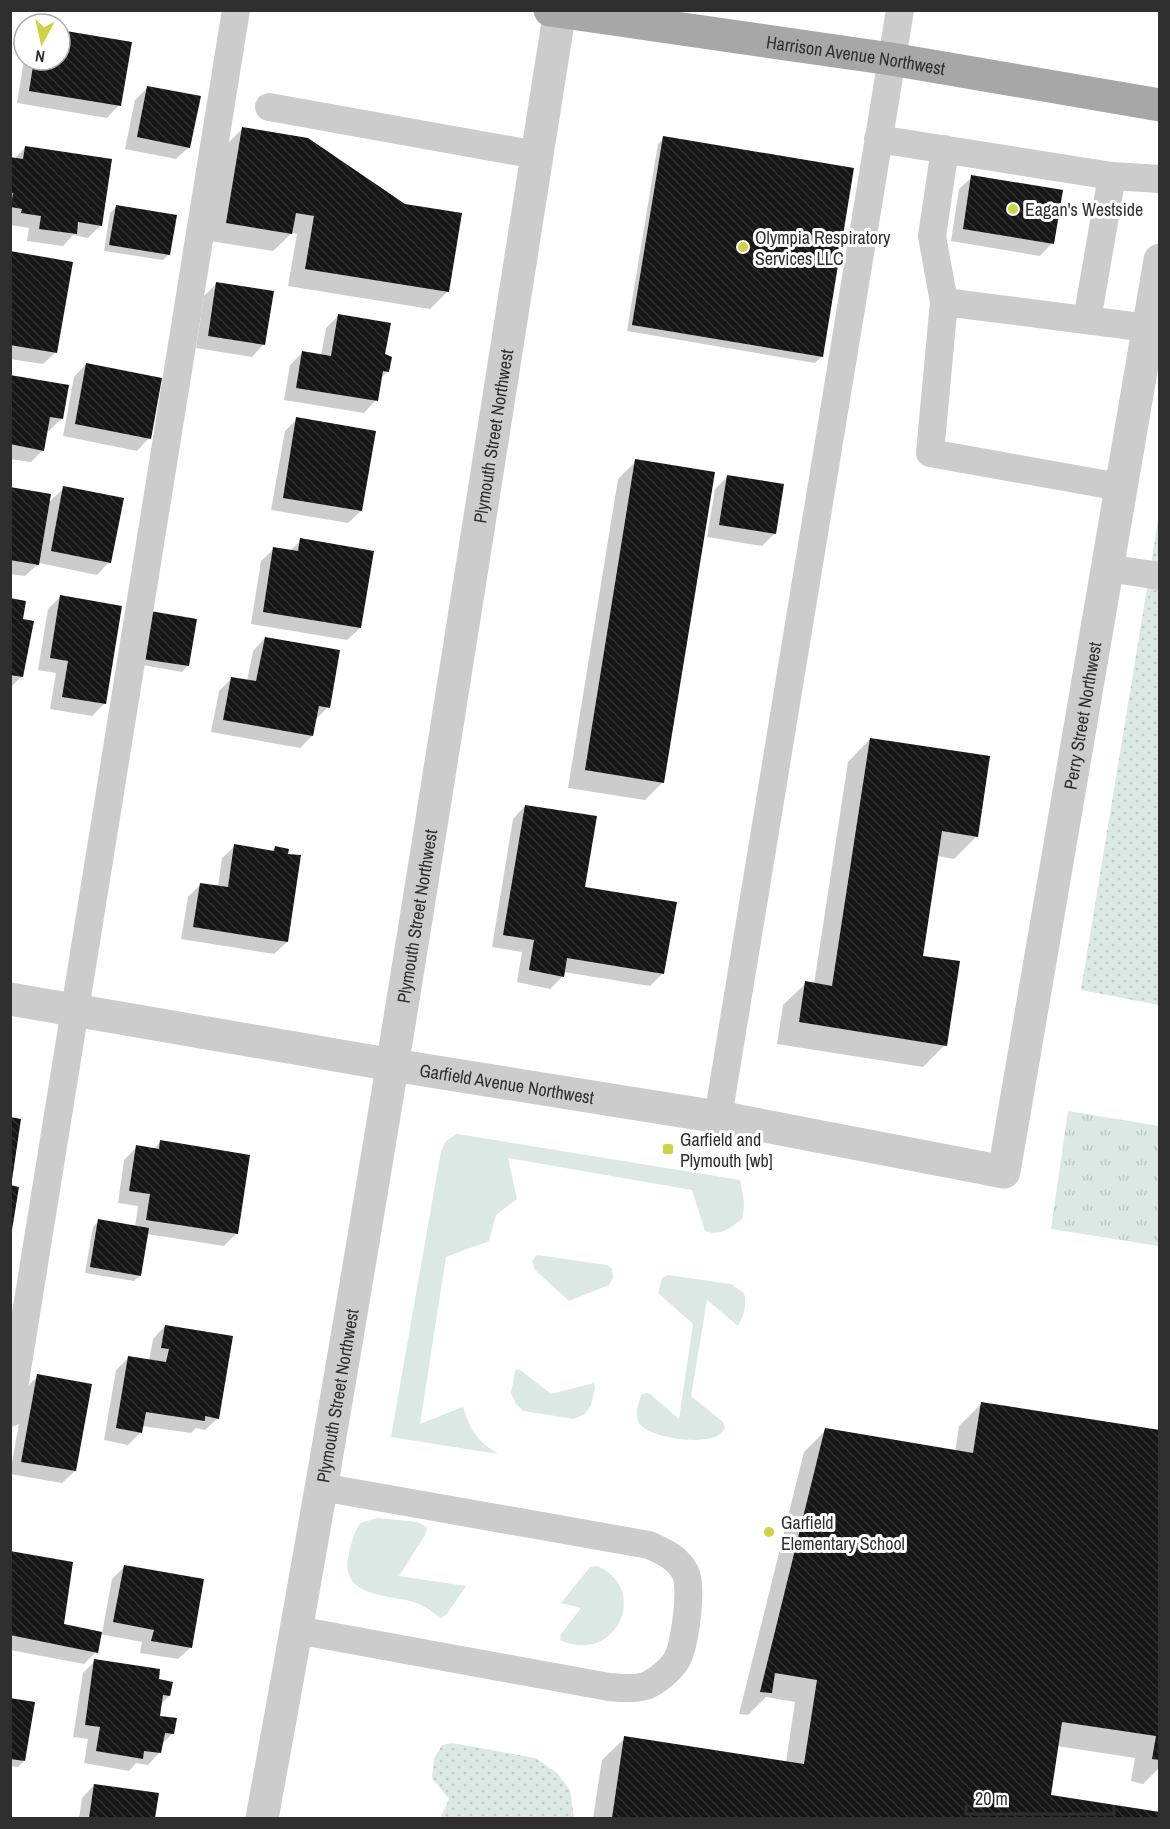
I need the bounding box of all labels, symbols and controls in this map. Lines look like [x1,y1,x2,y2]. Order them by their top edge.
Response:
north arrow [12,12,72,72]
street label: Harrison Avenue Northwest [765,29,947,81]
text: N [34,45,46,68]
place label: Eagan's Westside [1025,197,1143,222]
marker: Eagan's Westside [1006,202,1020,216]
place label: Olympia Respiratory Services LLC [755,225,891,271]
marker: Olympia Respiratory Services LLC [736,240,750,254]
street label: Plymouth Street Northwest [467,347,519,525]
street label: Perry Street Northwest [1057,640,1107,791]
street label: Plymouth Street Northwest [390,827,443,1005]
street label: Garfield Avenue Northwest [418,1057,596,1109]
place label: Garfield and Plymouth [wb] [680,1127,773,1173]
marker: Garfield and Plymouth [wb] [661,1142,675,1156]
street label: Plymouth Street Northwest [310,1307,364,1484]
place label: Garfield Elementary School [781,1510,905,1556]
marker: Garfield Elementary School [762,1525,776,1539]
scale bar [966,1778,1114,1816]
text: 20 m [975,1786,1008,1811]

